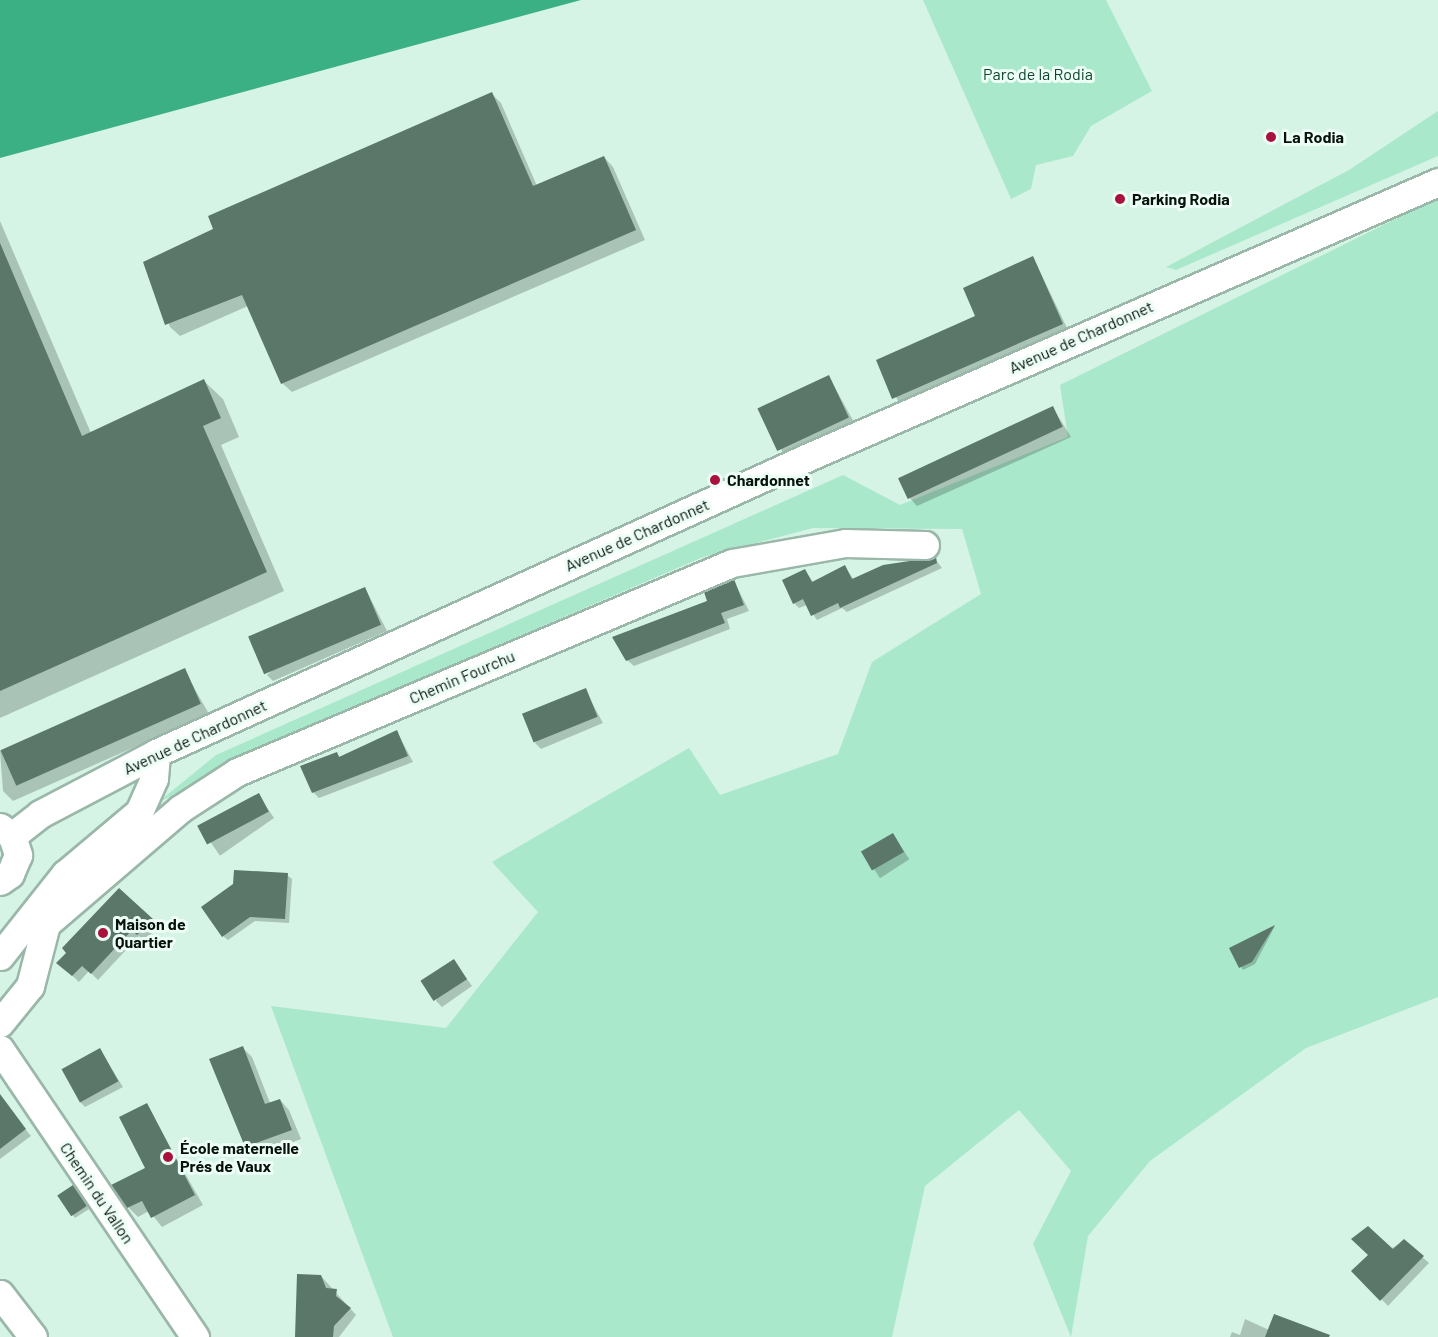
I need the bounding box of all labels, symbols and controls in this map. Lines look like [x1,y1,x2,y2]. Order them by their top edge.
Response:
park label: Parc de la Rodia [983,64,1093,84]
place label: La Rodia [1283,127,1344,147]
marker: La Rodia [1264,130,1278,144]
place label: Parking Rodia [1132,189,1230,209]
marker: Parking Rodia [1113,192,1127,206]
street label: Avenue de Chardonnet [1006,297,1156,377]
place label: Chardonnet [727,470,810,490]
marker: Chardonnet [708,473,722,487]
street label: Avenue de Chardonnet [562,495,712,575]
street label: Chemin Fourchu [406,646,518,708]
street label: Avenue de Chardonnet [120,695,270,779]
place label: Maison de Quartier [115,914,186,952]
marker: Maison de Quartier [96,926,110,940]
place label: École maternelle Prés de Vaux [180,1138,299,1176]
street label: Chemin du Vallon [56,1139,138,1247]
marker: École maternelle Prés de Vaux [161,1150,175,1164]

